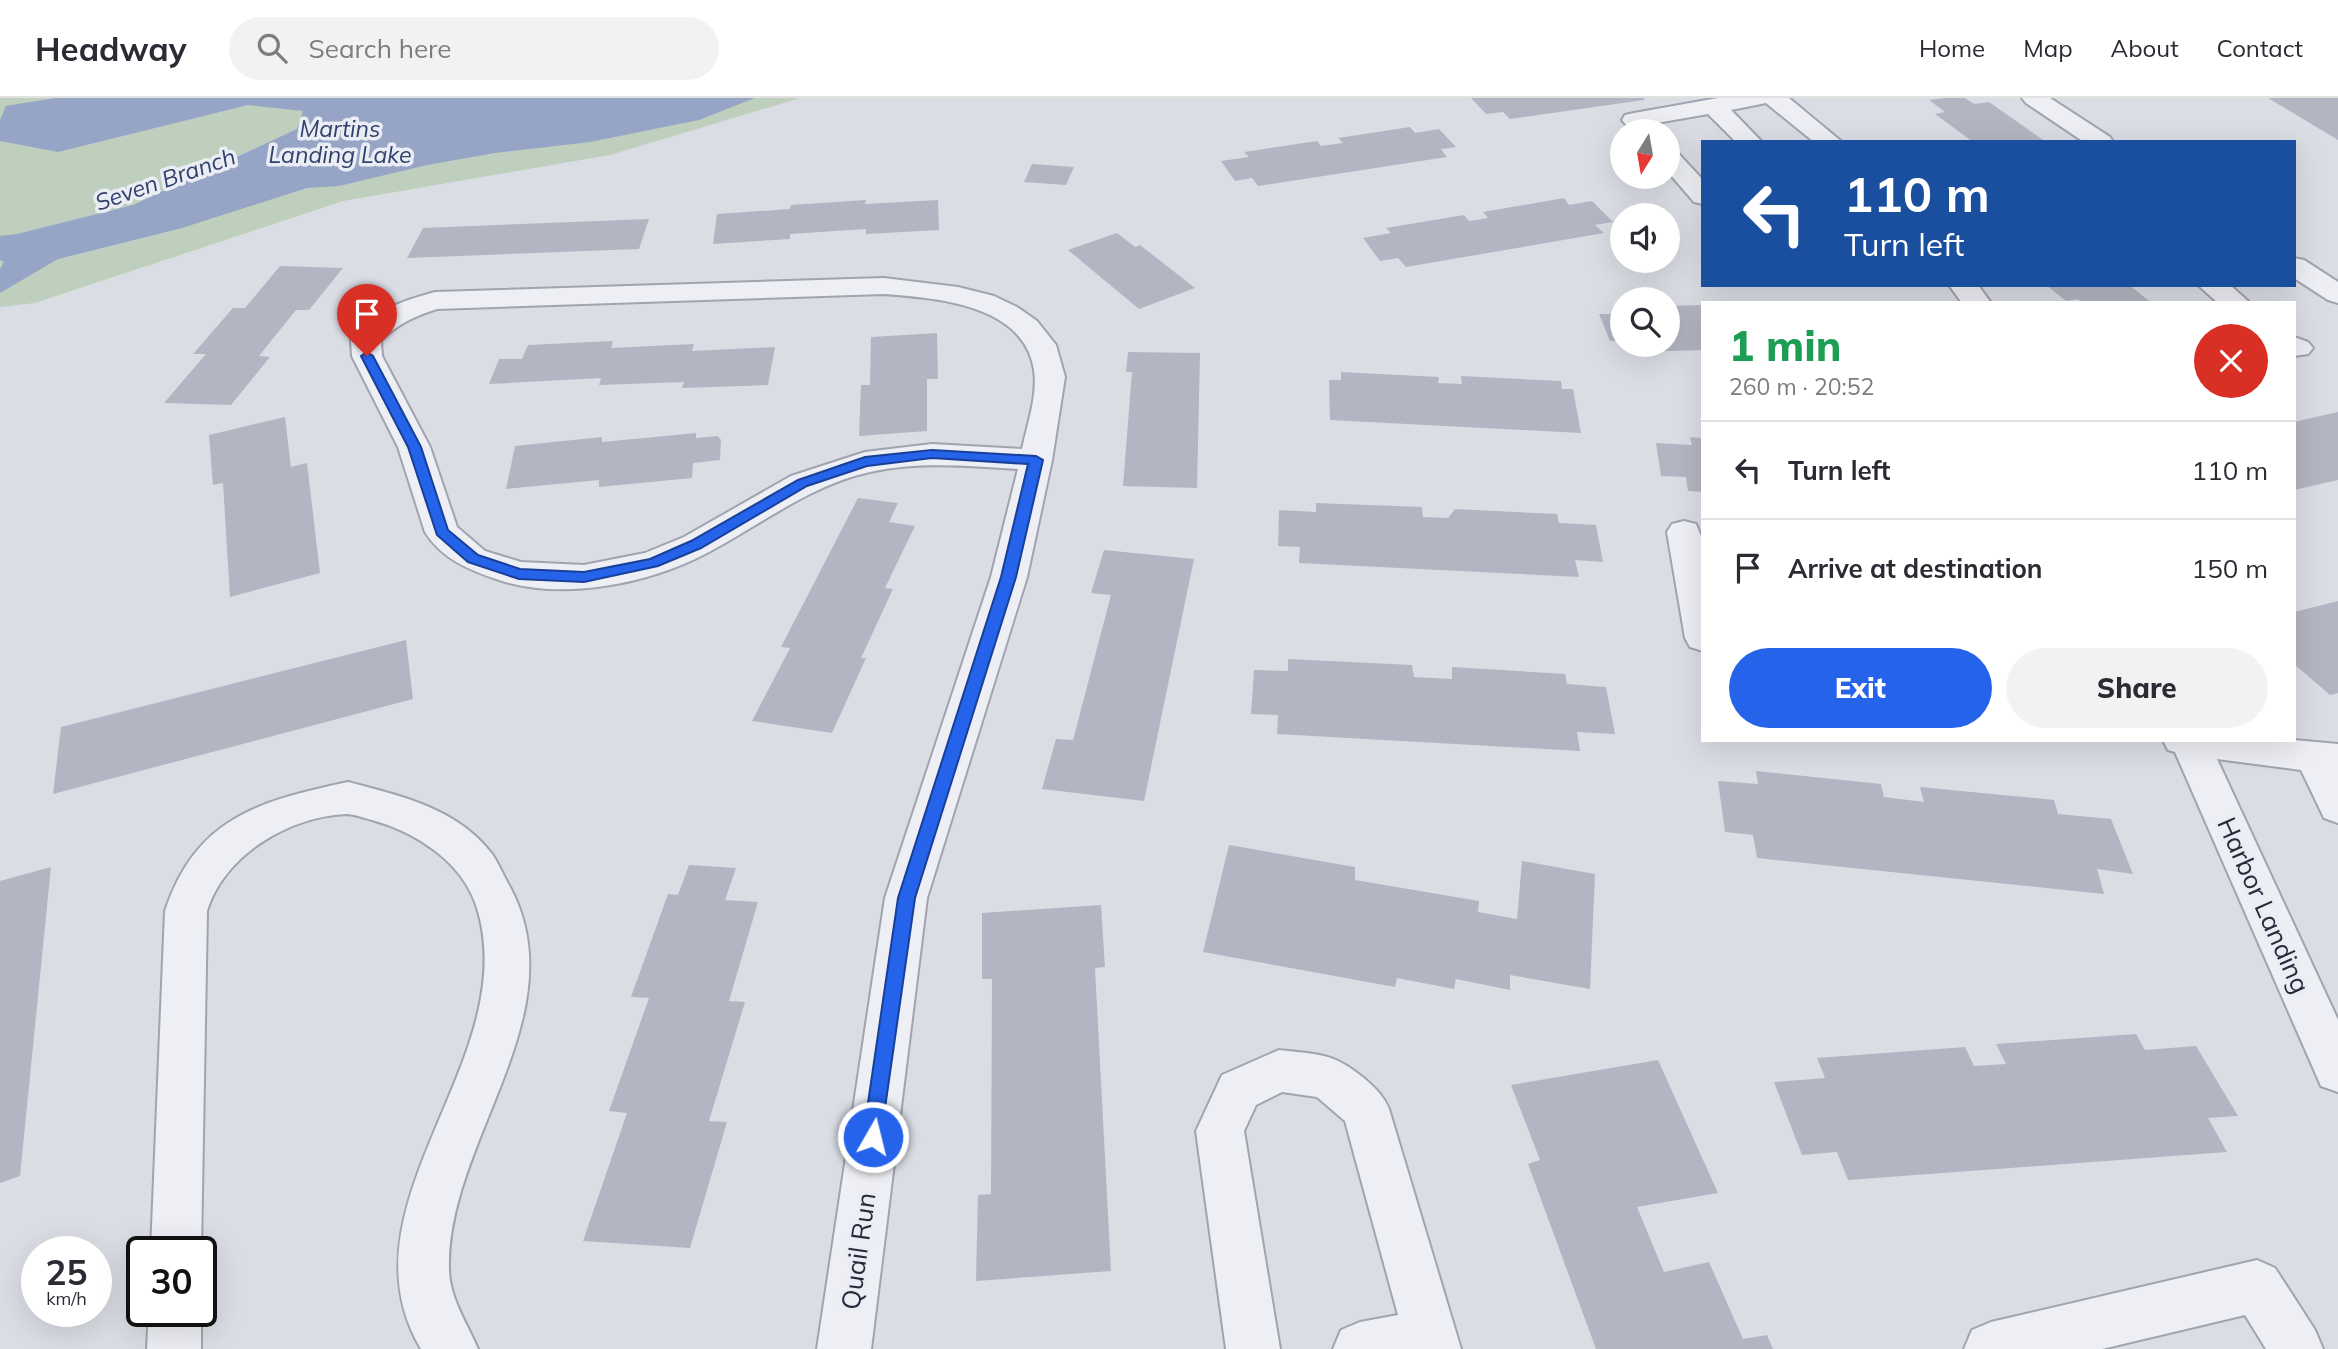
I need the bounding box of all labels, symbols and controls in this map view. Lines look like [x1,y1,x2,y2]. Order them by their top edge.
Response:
search box [229,17,719,80]
text: Headway [35,28,187,69]
icon: search [253,29,291,67]
text: Search here [309,32,451,65]
text: Home [1919,33,1985,63]
text: Map [2023,33,2073,63]
text: About [2111,33,2179,63]
text: Contact [2217,33,2303,63]
water label: Martins Landing Lake [269,114,411,169]
north arrow [1610,119,1680,189]
map controls [1610,119,1680,357]
water label: Seven Branch [91,141,239,217]
text: 110 m [1844,163,1990,224]
icon: left [1729,168,1820,259]
button: sound [1610,203,1680,273]
text: Turn left [1844,224,1964,264]
pin [337,284,397,356]
button: search [1610,287,1680,357]
icon: arrive [348,295,386,333]
text: 1 min [1729,319,1842,372]
button: close [2194,324,2268,398]
text: 260 m · 20:52 [1729,372,1874,401]
icon: left [1729,451,1767,489]
text: Turn left [1788,454,1890,487]
text: 110 m [2192,454,2268,487]
icon: arrive [1729,549,1767,587]
text: Arrive at destination [1788,552,2043,585]
text: 150 m [2192,552,2268,585]
button: Exit [1729,648,1992,728]
button: Share [2006,648,2268,728]
street label: Harbor Landing [2210,812,2318,998]
position arrow [836,1100,910,1174]
street label: Quail Run [833,1190,883,1312]
speed limit sign: 30 [126,1236,217,1327]
text: 25 [45,1250,88,1294]
text: km/h [46,1287,87,1310]

